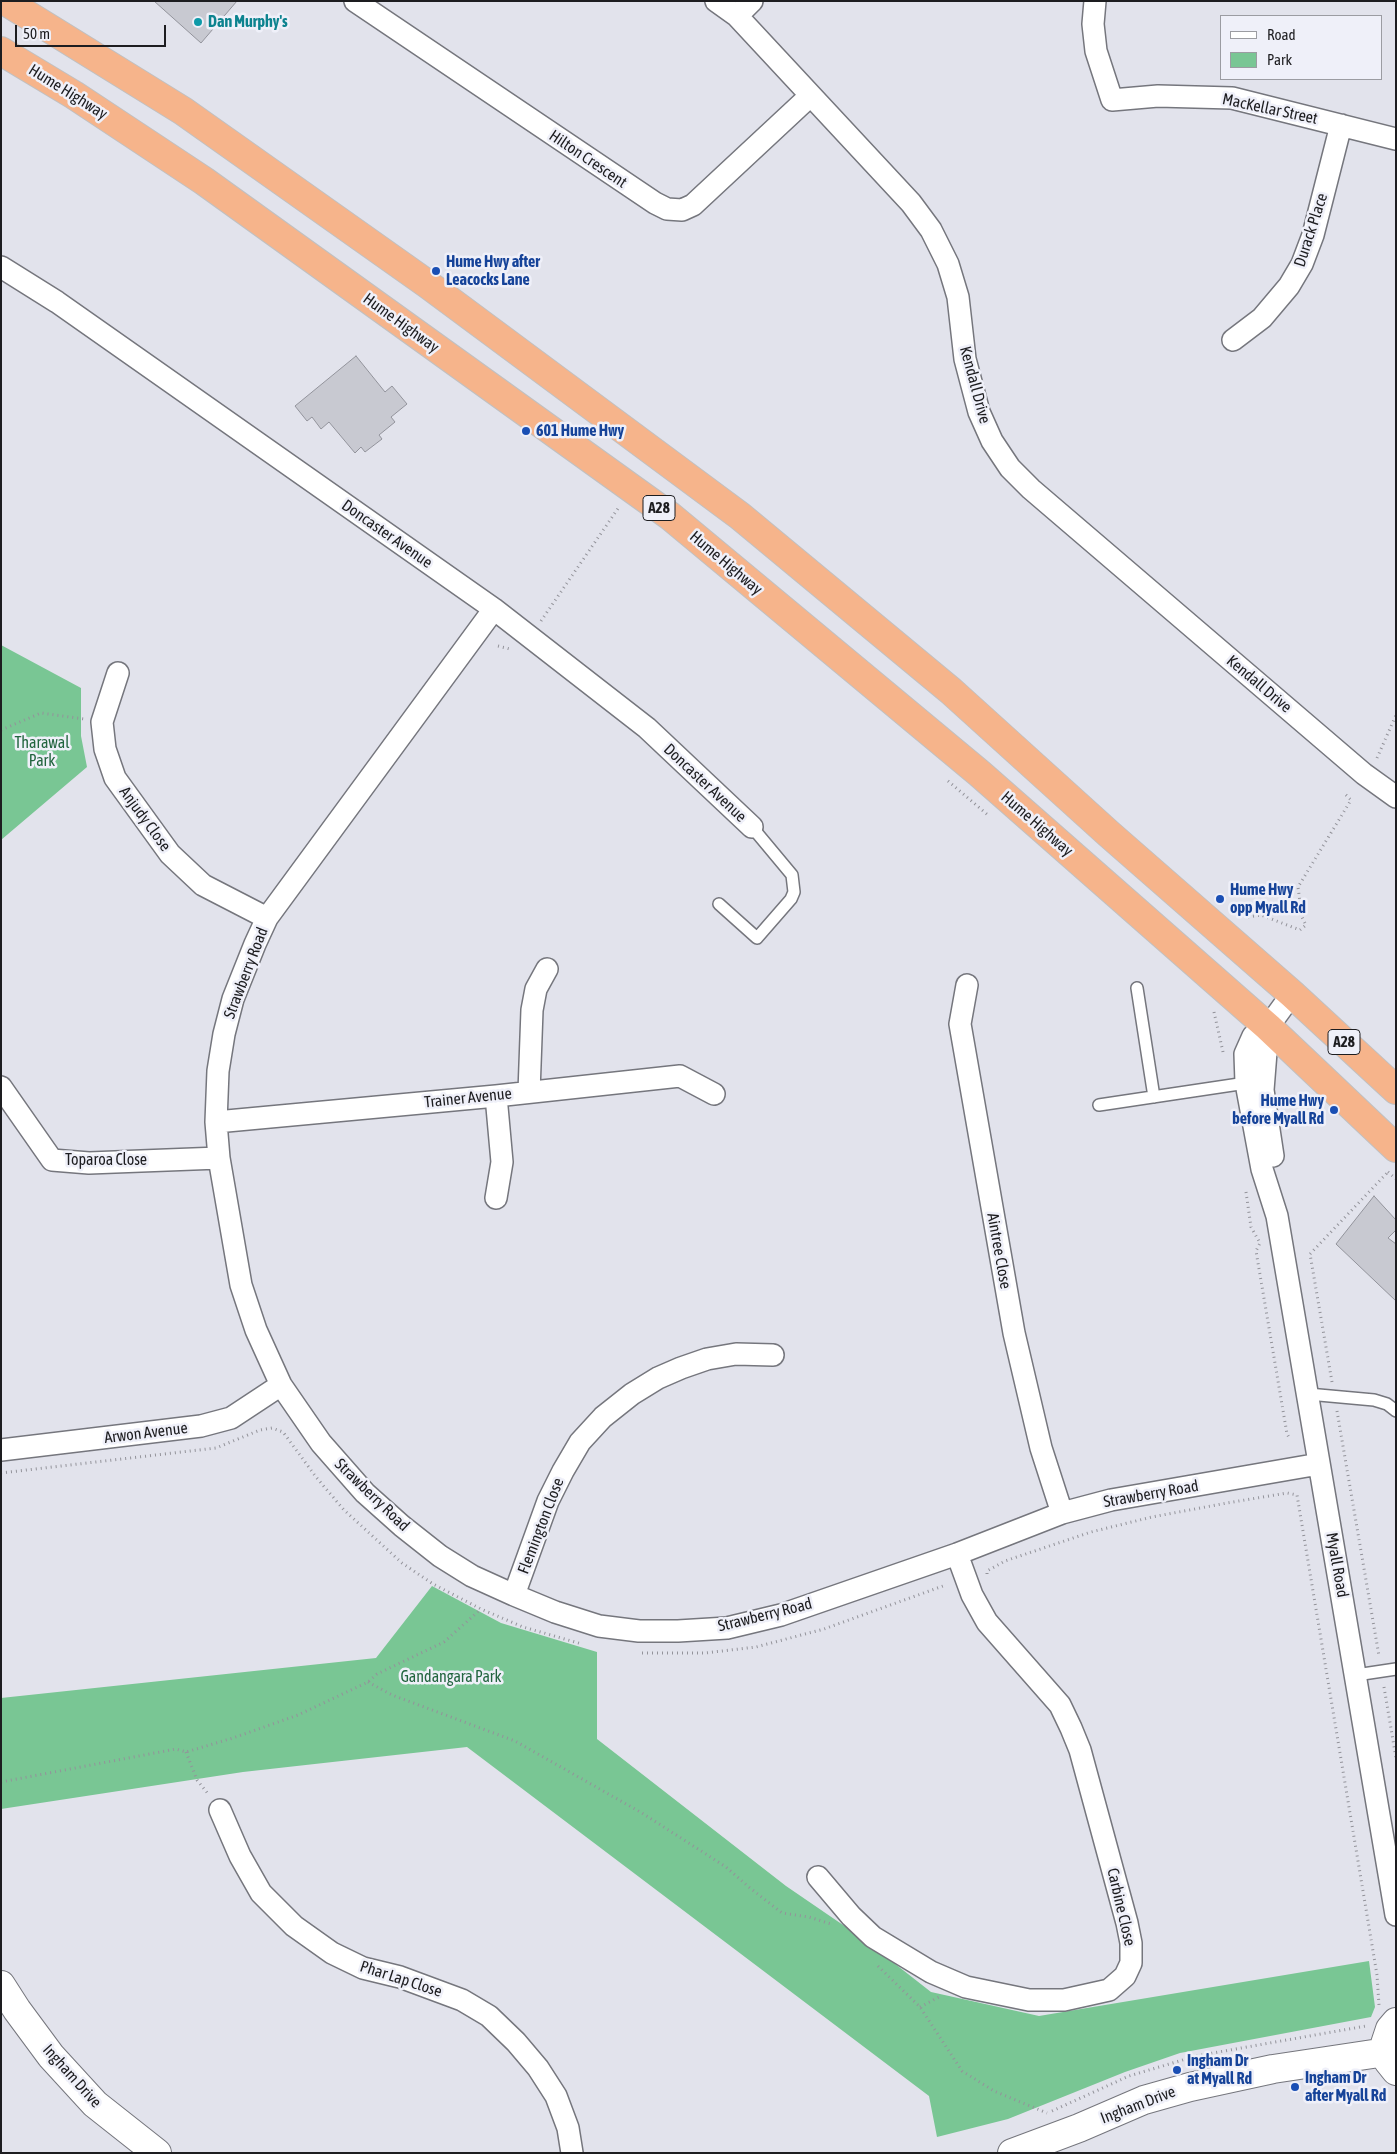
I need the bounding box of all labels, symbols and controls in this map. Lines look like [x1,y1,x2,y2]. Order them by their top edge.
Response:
place label: Dan Murphy's [208,12,288,32]
scale bar [18,15,169,47]
legend [1220,15,1382,80]
marker: Dan Murphy's [192,16,204,28]
text: 50 m [23,25,50,42]
text: Road [1267,26,1296,43]
text: Park [1267,51,1292,68]
street label: Hume Highway [25,60,111,124]
street label: MacKellar Street [1221,90,1319,128]
street label: Hilton Crescent [546,126,630,192]
street label: Durack Place [1290,191,1332,269]
place label: Hume Hwy after Leacocks Lane [446,252,540,290]
marker: Hume Hwy after Leacocks Lane [430,265,442,277]
street label: Hume Highway [359,289,443,357]
street label: Kendall Drive [955,344,995,426]
place label: 601 Hume Hwy [536,421,624,441]
marker: 601 Hume Hwy [520,425,532,437]
street label: Doncaster Avenue [338,496,436,572]
road number: A28 [643,496,675,520]
street label: Hume Highway [686,527,766,599]
street label: Kendall Drive [1222,651,1296,717]
park label: Tharawal Park [15,733,69,771]
street label: Doncaster Avenue [660,740,750,826]
street label: Anjudy Close [115,783,175,855]
street label: Hume Highway [997,788,1077,860]
place label: Hume Hwy opp Myall Rd [1230,880,1306,918]
marker: Hume Hwy opp Myall Rd [1214,893,1226,905]
street label: Strawberry Road [220,925,272,1021]
road number: A28 [1328,1030,1360,1054]
street label: Trainer Avenue [423,1084,513,1112]
place label: Hume Hwy before Myall Rd [1232,1091,1324,1129]
marker: Hume Hwy before Myall Rd [1328,1104,1340,1116]
street label: Toparoa Close [65,1150,147,1170]
street label: Aintree Close [983,1211,1015,1291]
street label: Arwon Avenue [103,1418,189,1448]
street label: Strawberry Road [331,1455,413,1535]
street label: Flemington Close [514,1475,568,1577]
street label: Strawberry Road [1102,1476,1200,1512]
street label: Myall Road [1322,1531,1352,1599]
street label: Strawberry Road [716,1594,814,1636]
park label: Gandangara Park [400,1667,502,1687]
street label: Carbine Close [1103,1866,1139,1948]
street label: Phar Lap Close [358,1957,444,2001]
street label: Ingham Drive [39,2040,105,2112]
place label: Ingham Dr at Myall Rd [1187,2051,1252,2089]
marker: Ingham Dr at Myall Rd [1171,2064,1183,2076]
place label: Ingham Dr after Myall Rd [1305,2068,1386,2106]
marker: Ingham Dr after Myall Rd [1289,2081,1301,2093]
street label: Ingham Drive [1098,2082,1178,2128]

